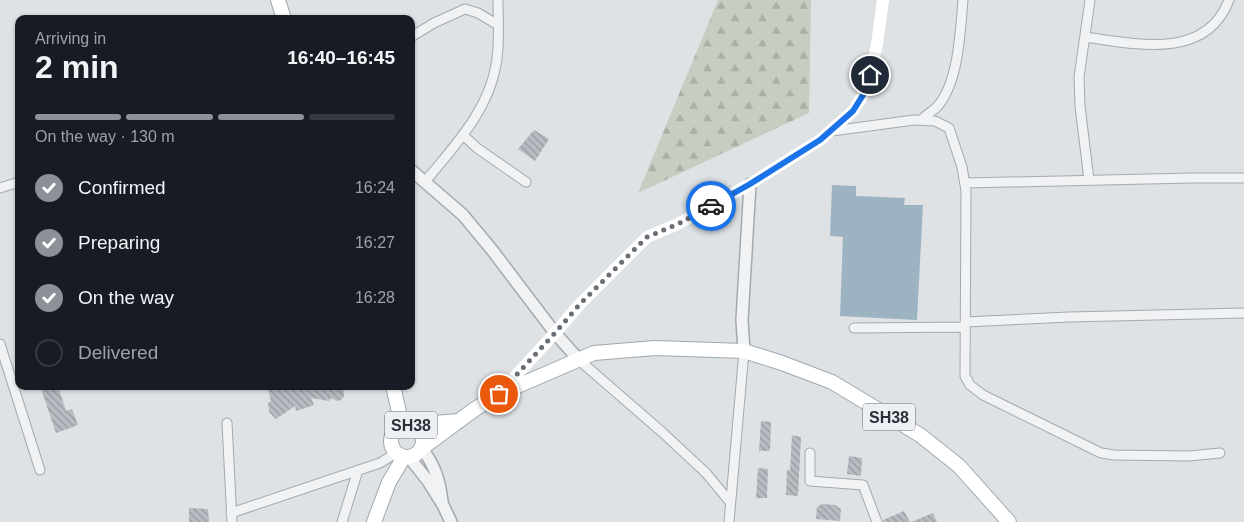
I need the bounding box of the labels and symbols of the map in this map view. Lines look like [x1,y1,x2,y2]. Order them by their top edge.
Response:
pin [849,54,891,96]
courier [686,181,736,231]
pin [478,373,520,415]
road number: SH38 [863,404,915,431]
road number: SH38 [385,412,437,438]

